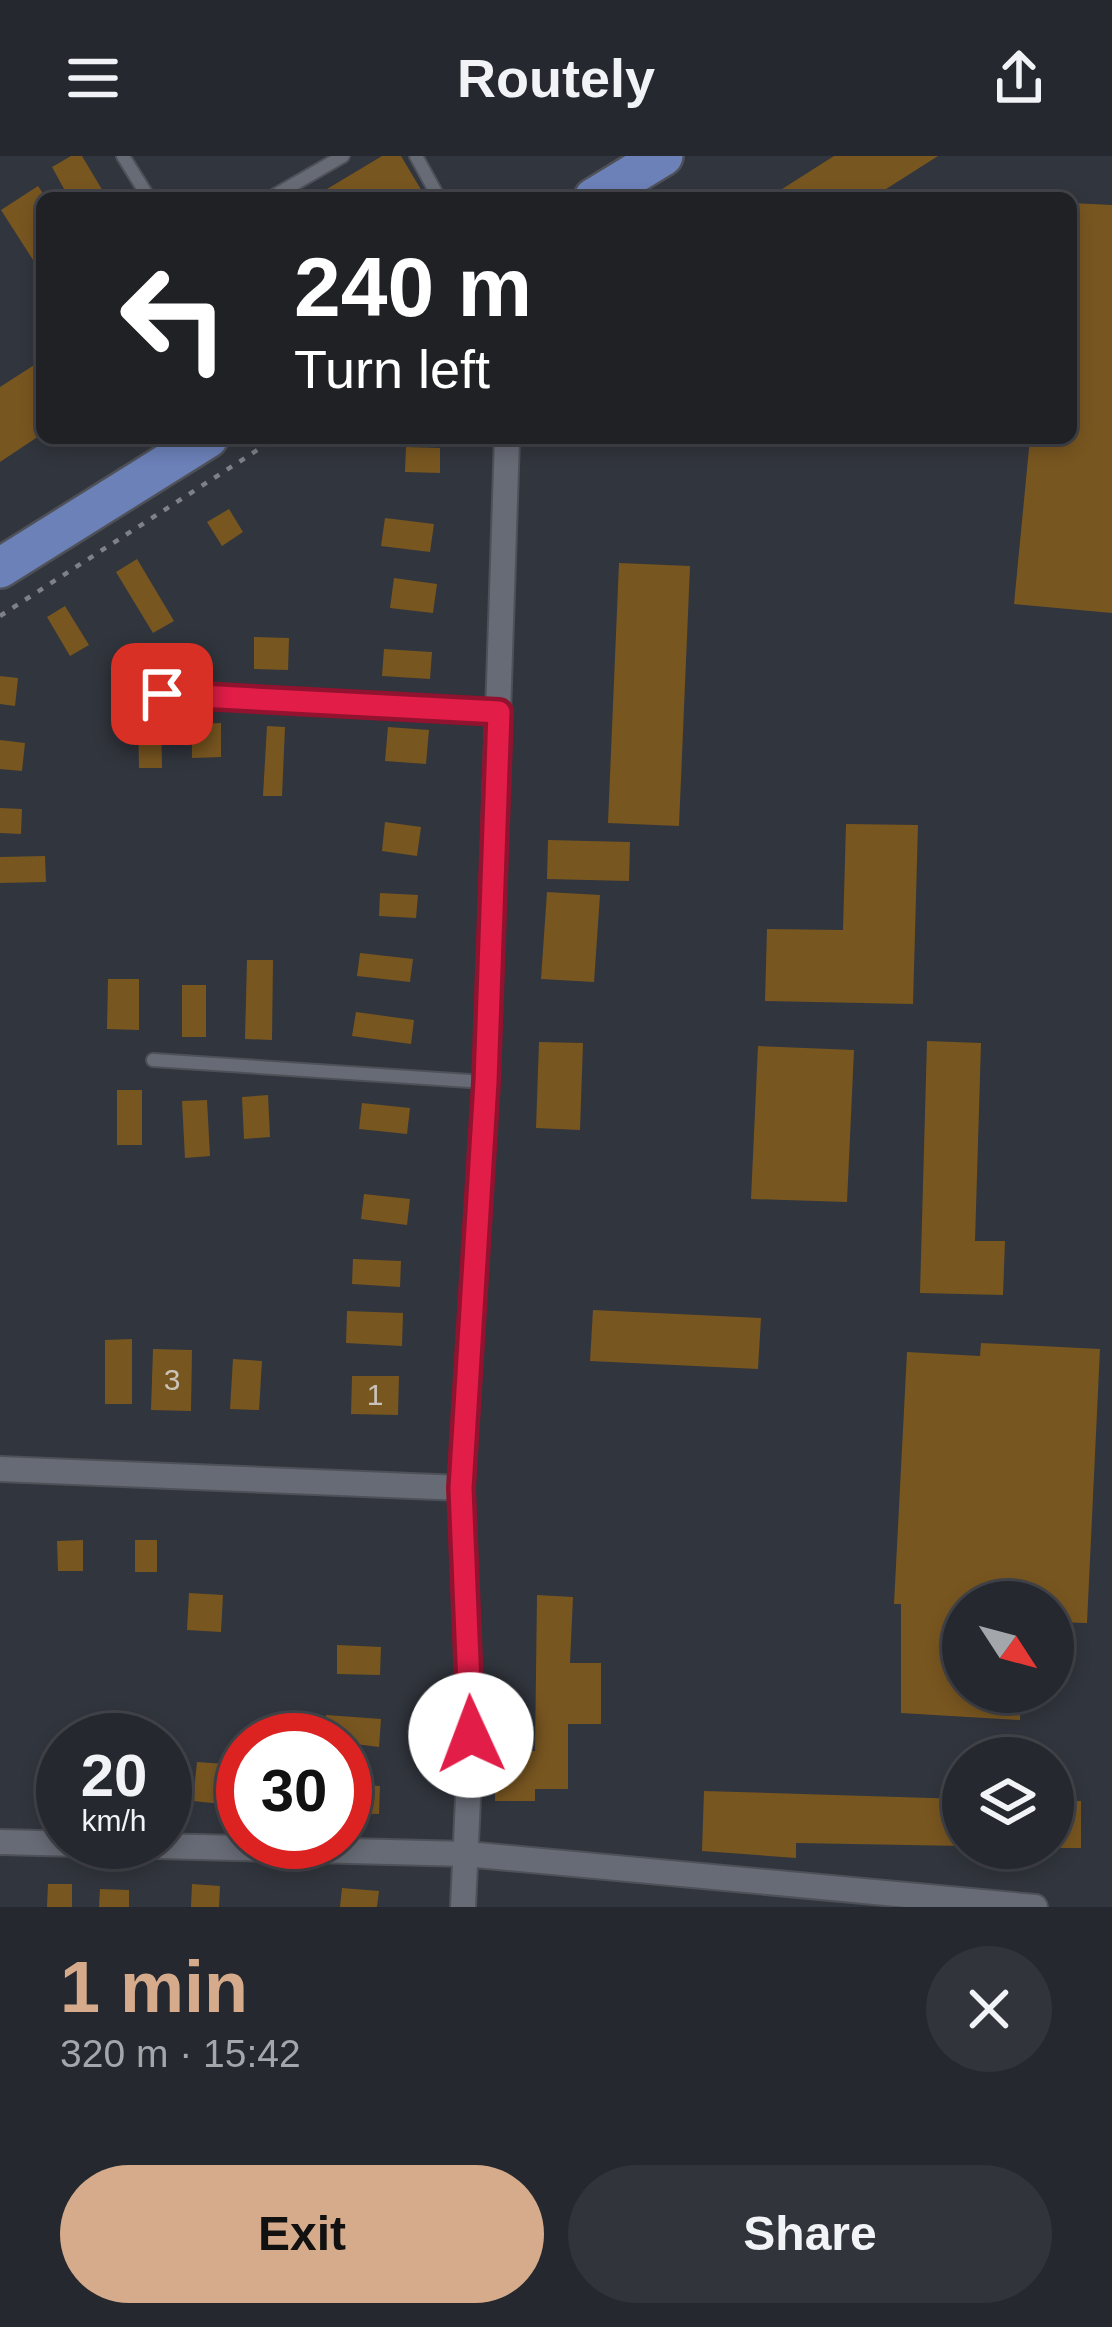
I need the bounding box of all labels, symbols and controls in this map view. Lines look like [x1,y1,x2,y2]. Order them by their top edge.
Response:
icon: menu [60,45,126,111]
icon: share [986,45,1052,111]
text: Routely [457,48,655,108]
icon: left [96,240,252,396]
text: 240 m [294,240,532,334]
text: Turn left [294,339,490,399]
pin [111,643,213,745]
icon: arrive [129,661,195,727]
house number: 3 [164,1363,180,1396]
house number: 1 [367,1378,383,1411]
north arrow [942,1581,1074,1713]
map controls [942,1581,1074,1869]
position arrow [408,1672,534,1798]
speed limit sign: 30 [216,1713,372,1869]
button: layers [942,1737,1074,1869]
text: 20 [81,1742,147,1809]
text: km/h [81,1804,147,1837]
button: close [926,1946,1052,2072]
text: 1 min [60,1947,248,2027]
text: 320 m · 15:42 [60,2032,301,2075]
button: Exit [60,2165,544,2303]
button: Share [568,2165,1052,2303]

